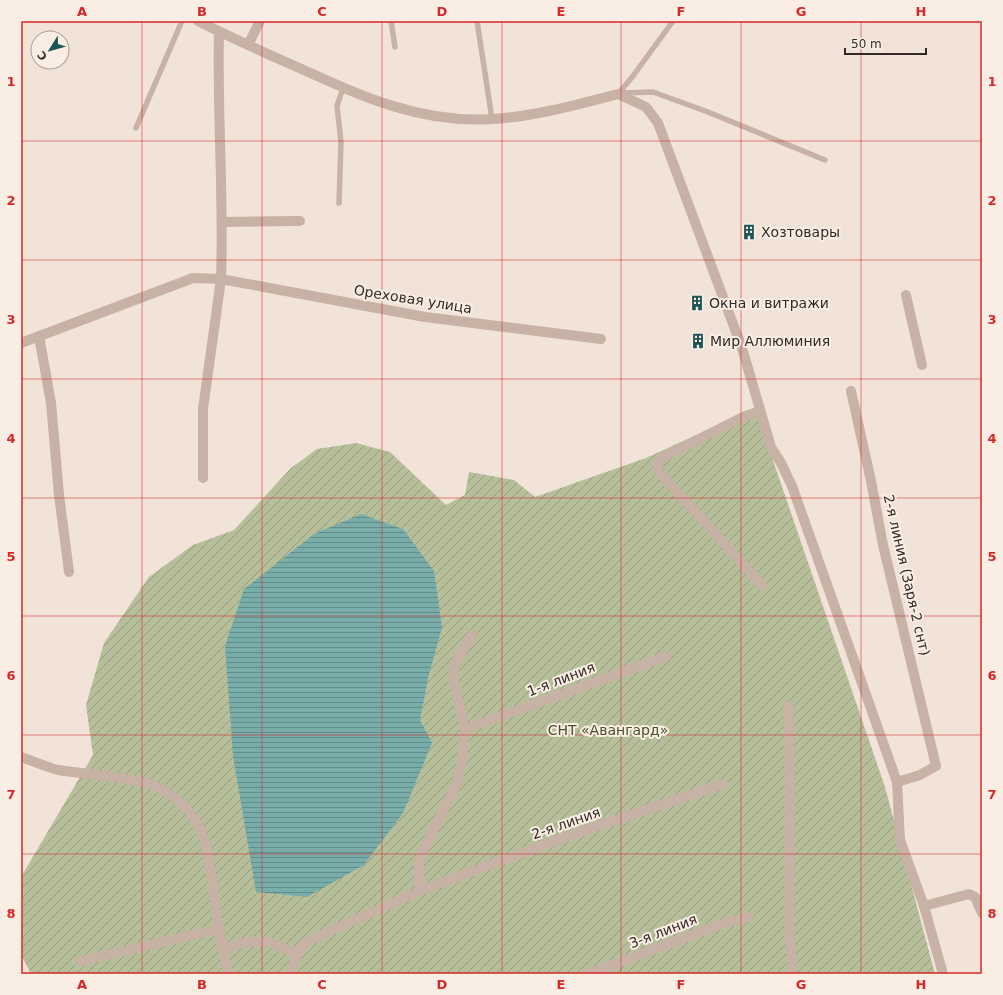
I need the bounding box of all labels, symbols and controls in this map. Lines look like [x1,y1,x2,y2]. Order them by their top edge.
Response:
text: A [77,4,87,19]
text: B [197,4,207,19]
text: C [317,4,327,19]
text: D [437,4,448,19]
text: E [557,4,565,19]
text: F [677,4,685,19]
text: G [796,4,806,19]
text: H [916,4,926,19]
north arrow [30,30,70,70]
scale bar [845,30,926,56]
text: 50 m [851,37,882,51]
text: С [35,49,50,63]
text: 1 [6,74,16,89]
text: 1 [987,74,997,89]
text: 2 [6,193,16,208]
text: 2 [987,193,997,208]
building icon: Хозтовары [740,223,758,241]
place label: Хозтовары [761,224,840,240]
street label: Ореховая улица [353,282,473,316]
building icon: Окна и витражи [688,294,706,312]
place label: Окна и витражи [709,295,829,311]
text: 3 [6,312,16,327]
text: 3 [987,312,997,327]
building icon: Мир Аллюминия [689,332,707,350]
place label: Мир Аллюминия [710,333,830,349]
text: 4 [6,431,16,446]
text: 4 [987,431,997,446]
street label: 2-я линия (Заря-2 снт) [881,493,933,657]
text: 5 [6,549,16,564]
text: 5 [987,549,997,564]
street label: 1-я линия [525,659,597,699]
text: 6 [6,668,16,683]
text: 6 [987,668,997,683]
park label: СНТ «Авангард» [548,722,668,738]
text: 7 [6,787,16,802]
text: 7 [987,787,997,802]
street label: 2-я линия [530,804,602,842]
text: 8 [6,906,16,921]
text: 8 [987,906,997,921]
street label: 3-я линия [627,911,699,951]
text: A [77,977,87,992]
text: B [197,977,207,992]
text: C [317,977,327,992]
text: D [437,977,448,992]
text: E [557,977,565,992]
text: F [677,977,685,992]
text: G [796,977,806,992]
text: H [916,977,926,992]

